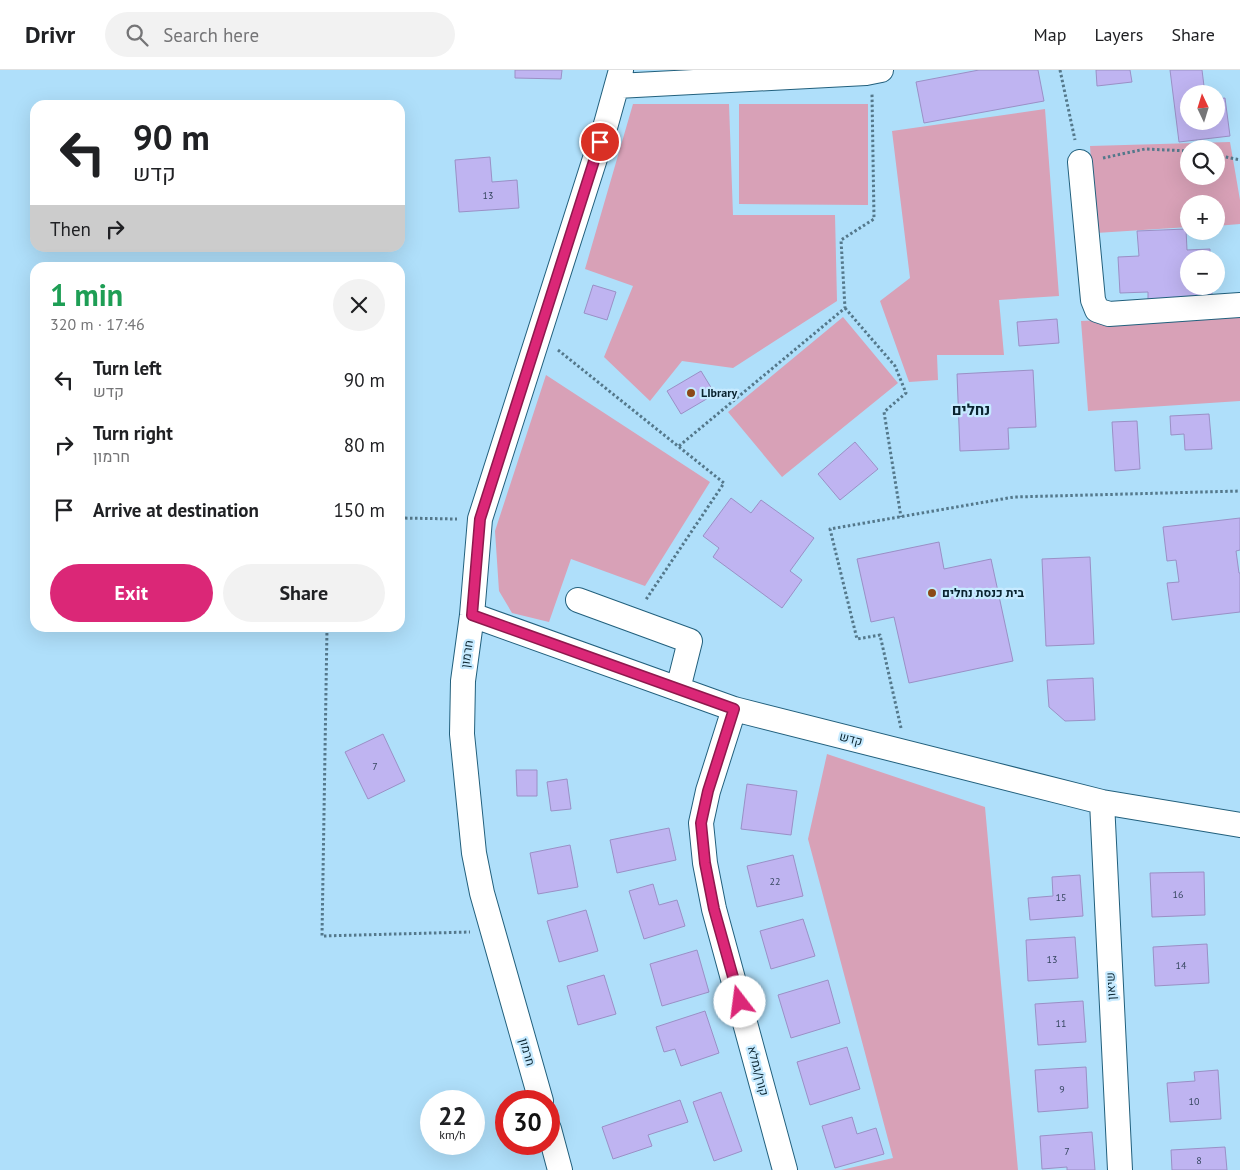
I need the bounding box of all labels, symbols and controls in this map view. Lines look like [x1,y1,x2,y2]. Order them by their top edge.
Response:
search box [105,12,455,57]
text: Drivr [25,19,75,50]
icon: search [123,21,151,49]
text: Search here [163,23,259,47]
text: Map [1034,23,1066,46]
text: Layers [1094,23,1143,46]
text: Share [1171,23,1215,46]
north arrow [1180,85,1225,130]
map controls [1180,85,1225,295]
text: 90 m [133,114,210,160]
icon: left [50,120,115,185]
pin [579,121,621,163]
icon: arrive [586,128,614,156]
button: search [1180,140,1225,185]
text: קדש [133,159,176,187]
house number: 13 [483,189,493,202]
button: + [1180,195,1225,240]
icon: right [101,215,129,243]
text: Then [50,217,91,241]
button: − [1180,250,1225,295]
text: 1 min [50,275,123,314]
button: close [333,279,385,331]
text: 320 m · 17:46 [50,314,145,334]
text: Turn left [93,356,162,380]
icon: left [50,366,78,394]
text: 90 m [344,368,385,392]
text: קדש [93,381,124,401]
place label: LIbrary [701,385,737,400]
marker: LIbrary [685,387,697,399]
district label: נחלים [952,400,990,419]
text: Turn right [93,421,173,445]
icon: right [50,431,78,459]
text: 80 m [344,433,385,457]
text: חרמון [93,446,130,466]
icon: arrive [50,496,78,524]
text: Arrive at destination [93,498,259,522]
text: 150 m [333,498,385,522]
button: Exit [50,564,213,622]
button: Share [223,564,385,622]
place label: בית כנסת נחלים [942,585,1025,600]
marker: בית כנסת נחלים [926,587,938,599]
street label: חרמון [457,639,476,669]
street label: קדש [838,728,864,749]
house number: 7 [372,760,378,773]
house number: 22 [770,875,780,888]
house number: 16 [1173,888,1183,901]
house number: 15 [1056,891,1066,904]
house number: 13 [1047,953,1057,966]
house number: 14 [1176,959,1187,972]
street label: שיאון [1102,972,1119,1000]
position arrow [713,975,765,1027]
house number: 11 [1056,1017,1066,1030]
street label: חרמון [516,1036,539,1067]
street label: קורן/גמלא [745,1044,772,1097]
house number: 9 [1059,1083,1065,1096]
speed limit sign: 30 [495,1090,560,1155]
house number: 10 [1189,1095,1200,1108]
text: 22 [438,1100,467,1132]
text: km/h [439,1127,466,1142]
house number: 7 [1064,1145,1070,1158]
house number: 8 [1196,1154,1202,1167]

